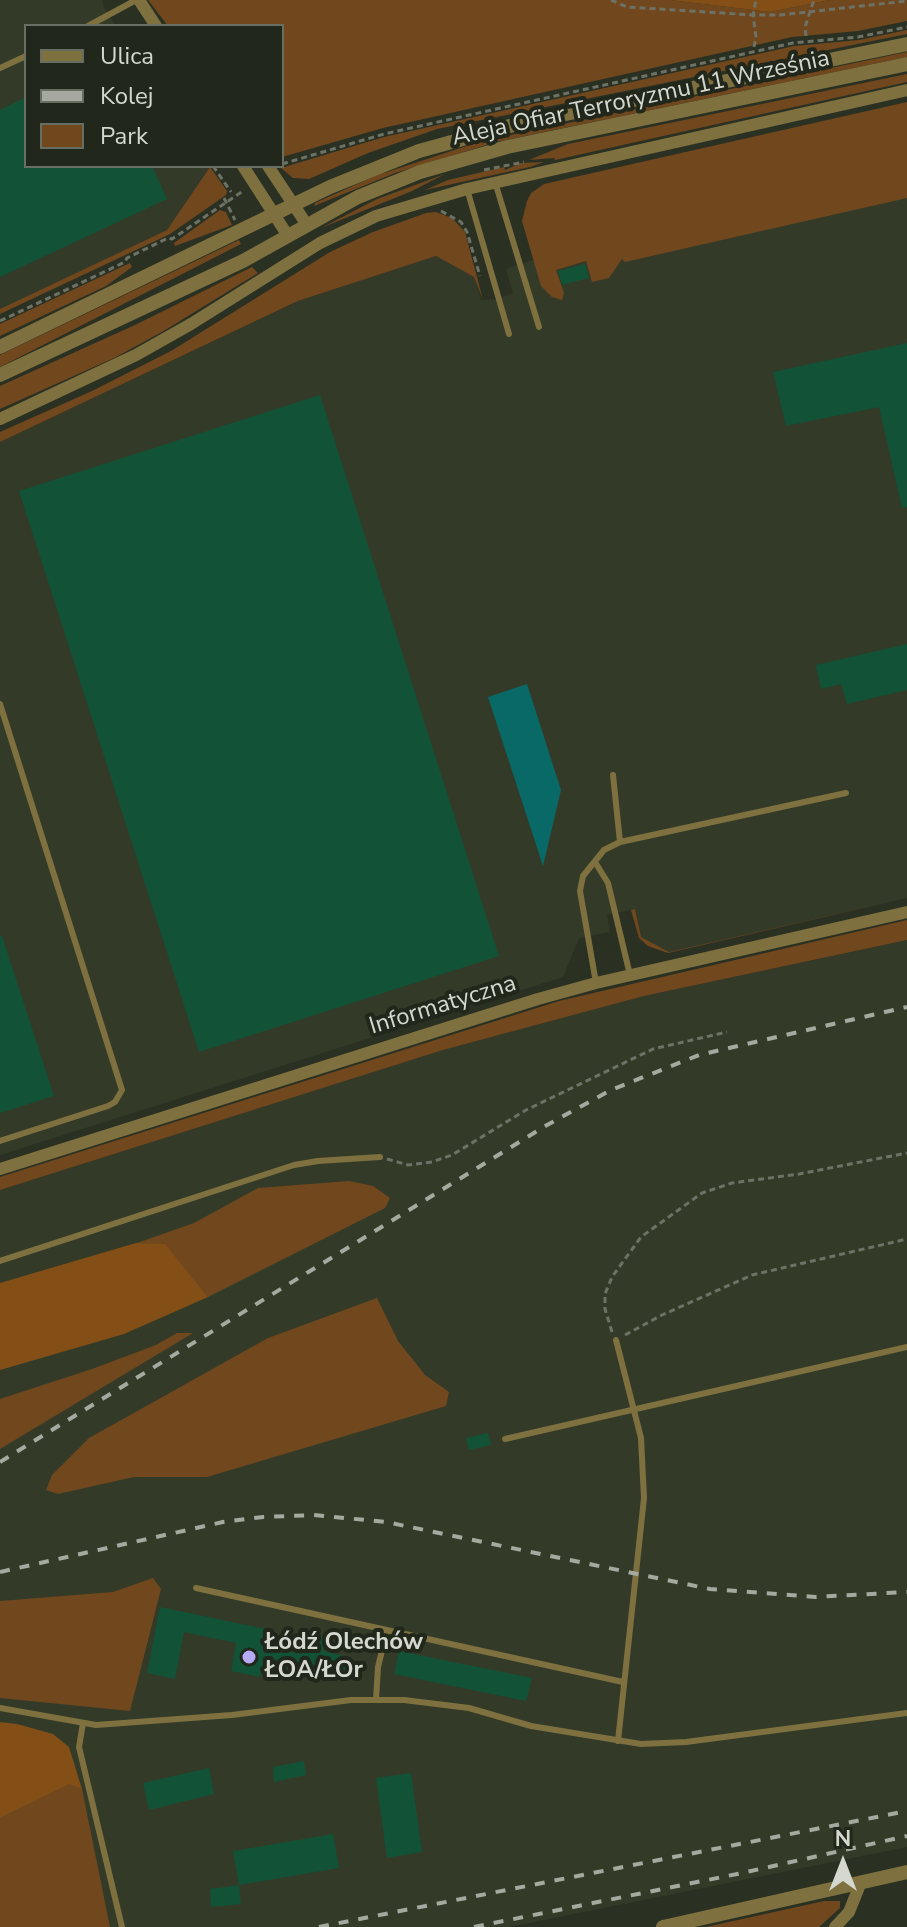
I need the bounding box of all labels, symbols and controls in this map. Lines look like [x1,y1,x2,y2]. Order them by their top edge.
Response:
legend [24,24,284,168]
text: Ulica [100,40,154,72]
street label: Aleja Ofiar Terroryzmu 11 Września [450,45,832,153]
text: Kolej [100,80,154,112]
text: Park [100,120,148,152]
street label: Informatyczna [366,970,520,1042]
place label: Łódź Olechów ŁOA/ŁOr [265,1629,423,1685]
marker: Łódź Olechów ŁOA/ŁOr [240,1648,258,1666]
north arrow [803,1823,883,1903]
text: N [835,1824,851,1854]

